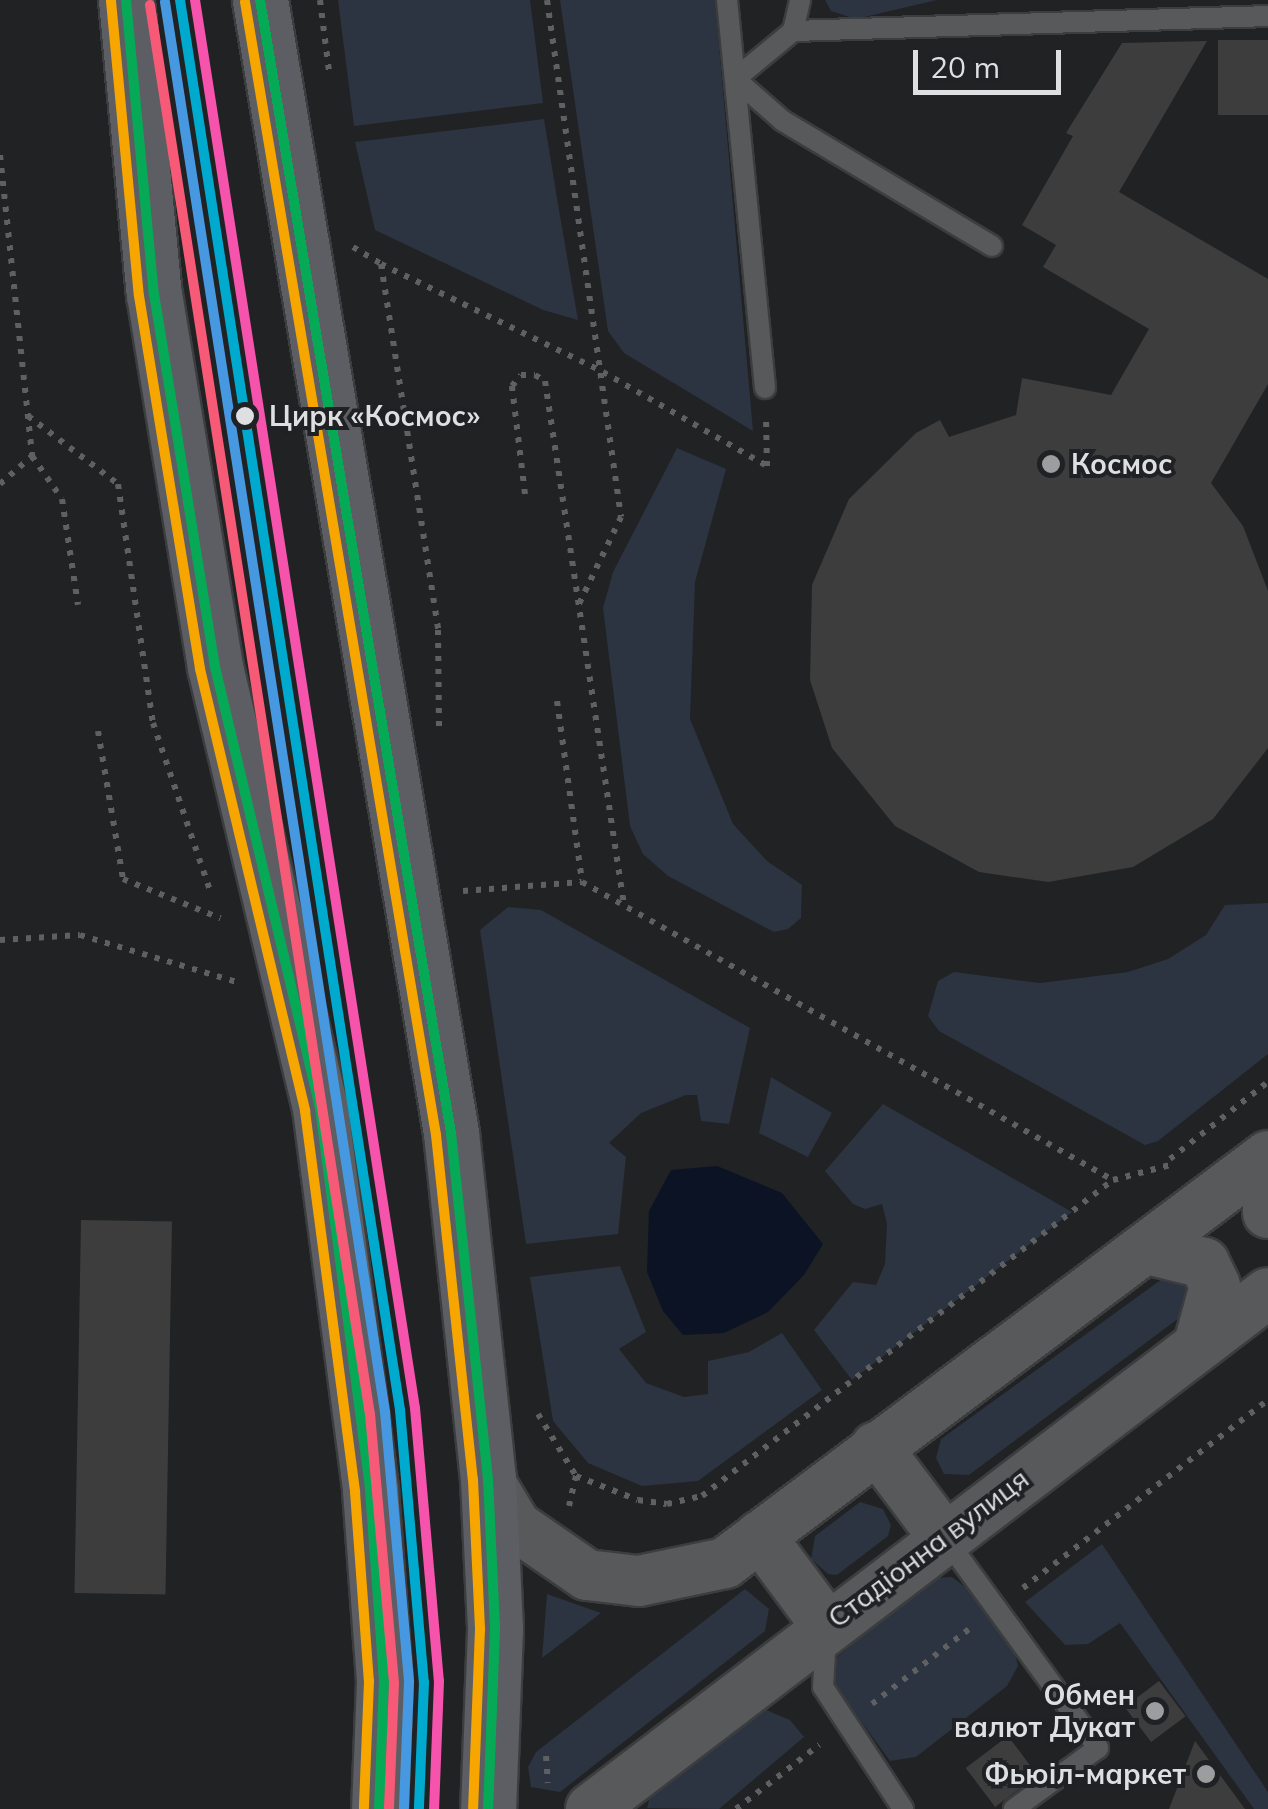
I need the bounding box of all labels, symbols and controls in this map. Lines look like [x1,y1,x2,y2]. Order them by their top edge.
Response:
scale bar [918,30,1066,92]
text: 20 m [930,48,1000,86]
place label: Цирк «Космос» [269,399,480,433]
marker: Цирк «Космос» [230,401,260,431]
place label: Космос [1071,447,1173,481]
marker: Космос [1040,453,1062,475]
street label: Стадіонна вулиця [821,1462,1035,1634]
place label: Обмен валют Дукат [954,1678,1135,1744]
marker: Обмен валют Дукат [1144,1700,1166,1722]
place label: Фьюіл-маркет [984,1757,1186,1791]
marker: Фьюіл-маркет [1195,1763,1217,1785]

